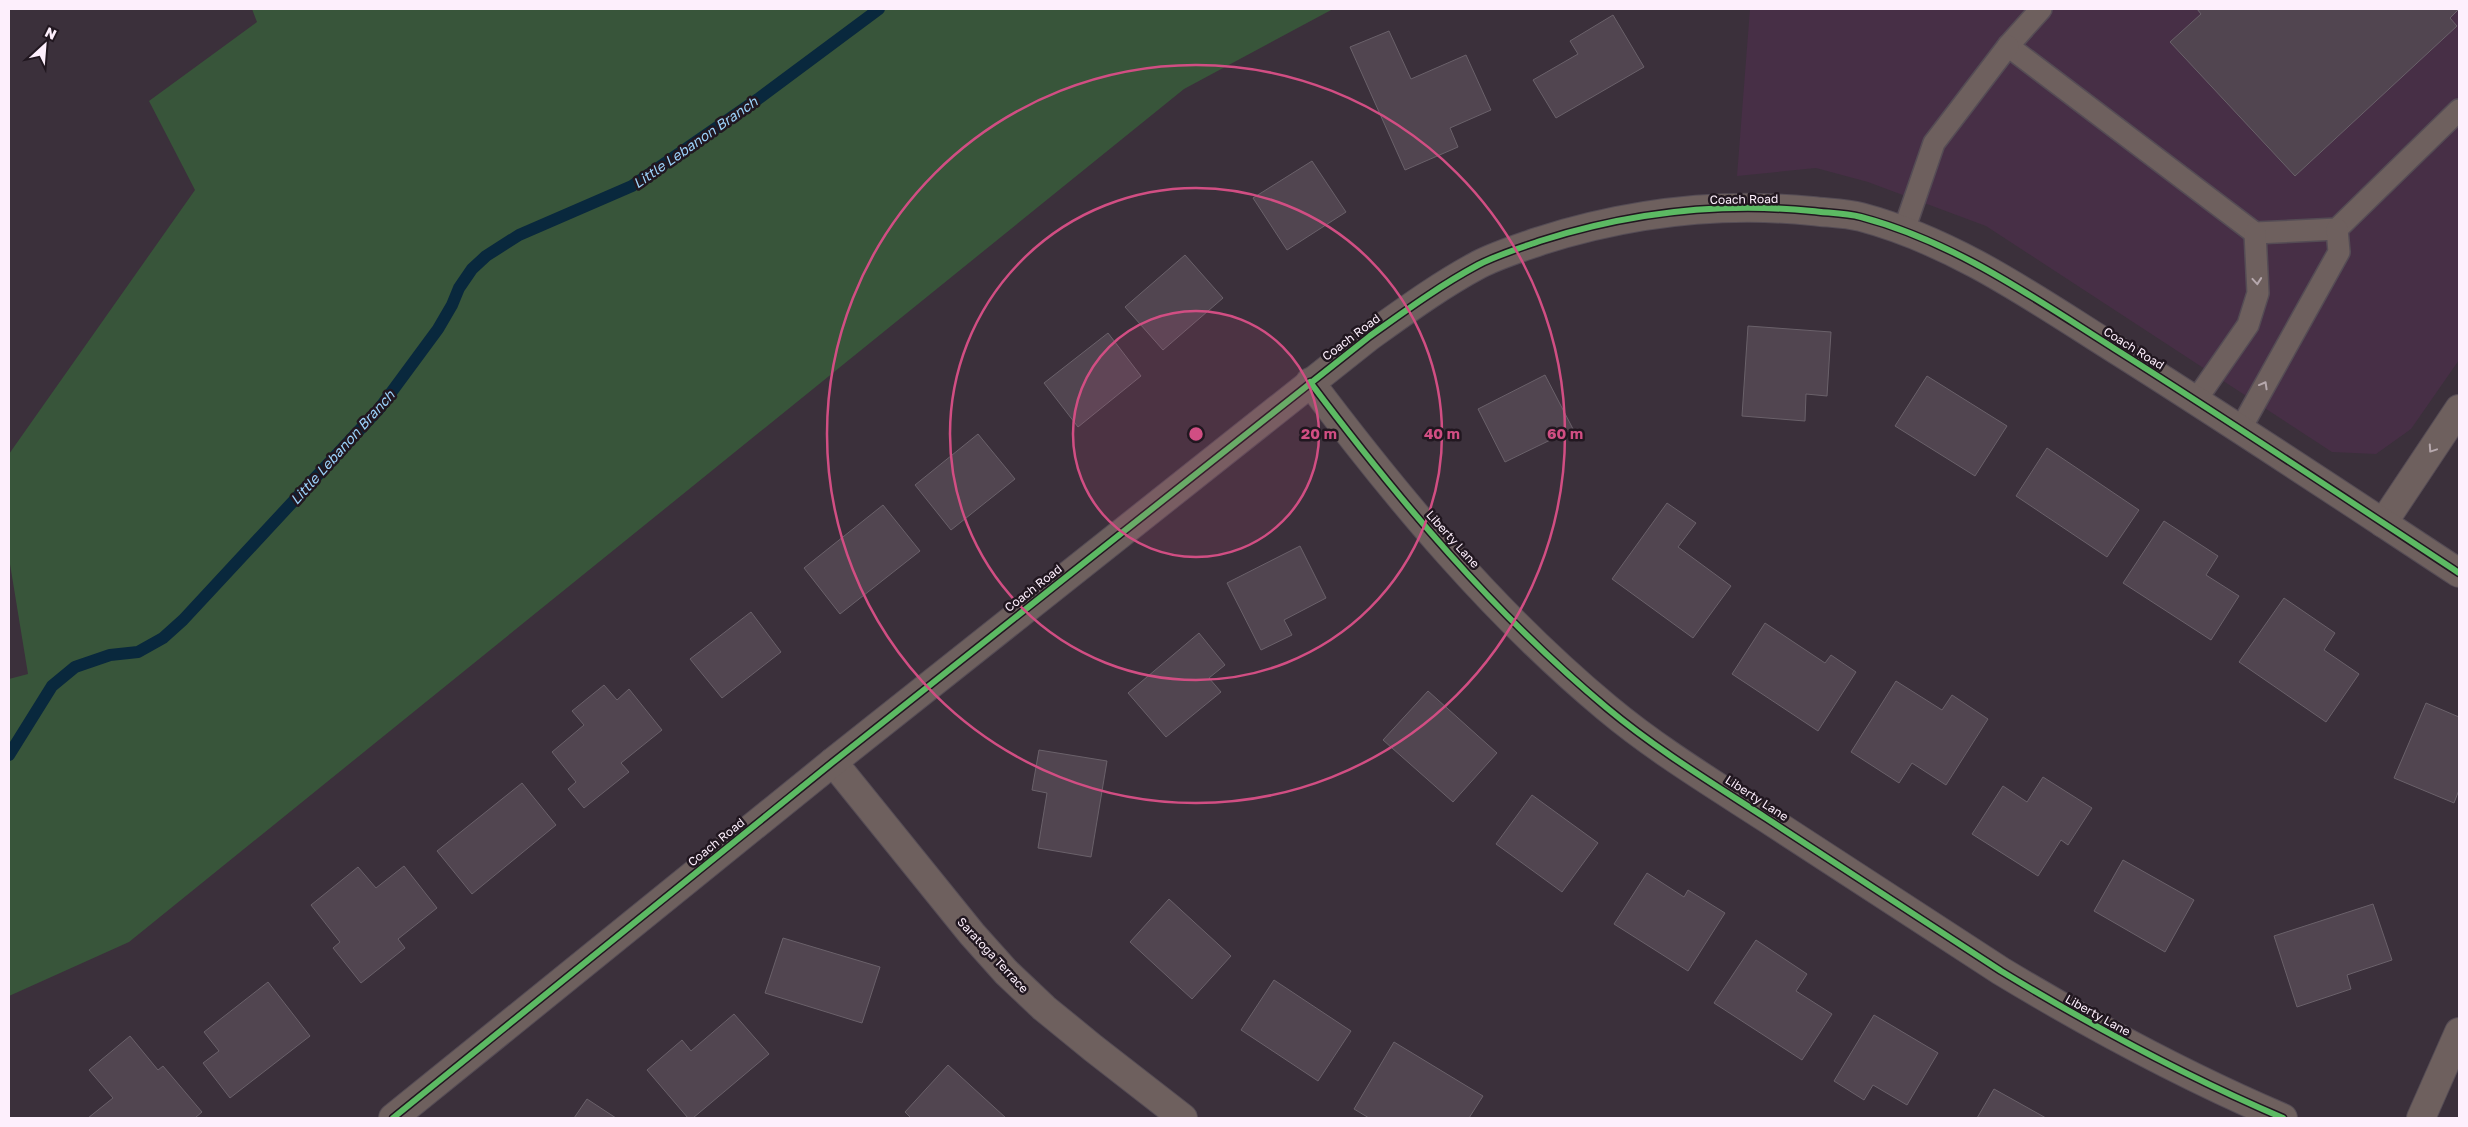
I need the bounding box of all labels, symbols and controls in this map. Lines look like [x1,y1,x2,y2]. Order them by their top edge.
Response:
north arrow [20,20,70,70]
text: N [42,23,59,43]
water label: Little Lebanon Branch [630,92,762,191]
street label: Coach Road [1710,191,1778,207]
one-way arrow [2251,278,2262,286]
street label: Coach Road [1319,310,1383,364]
street label: Coach Road [2101,323,2167,373]
one-way arrow [2257,382,2267,391]
water label: Little Lebanon Branch [286,385,399,508]
text: 20 m [1301,424,1337,442]
text: 40 m [1424,424,1460,442]
text: 60 m [1547,424,1583,442]
centre of rings [1187,425,1205,443]
one-way arrow [2429,444,2439,453]
street label: Liberty Lane [1423,507,1483,571]
street label: Coach Road [1001,561,1065,615]
street label: Liberty Lane [1723,772,1791,824]
street label: Coach Road [685,815,747,869]
street label: Saratoga Terrace [954,914,1032,996]
street label: Liberty Lane [2063,991,2133,1039]

